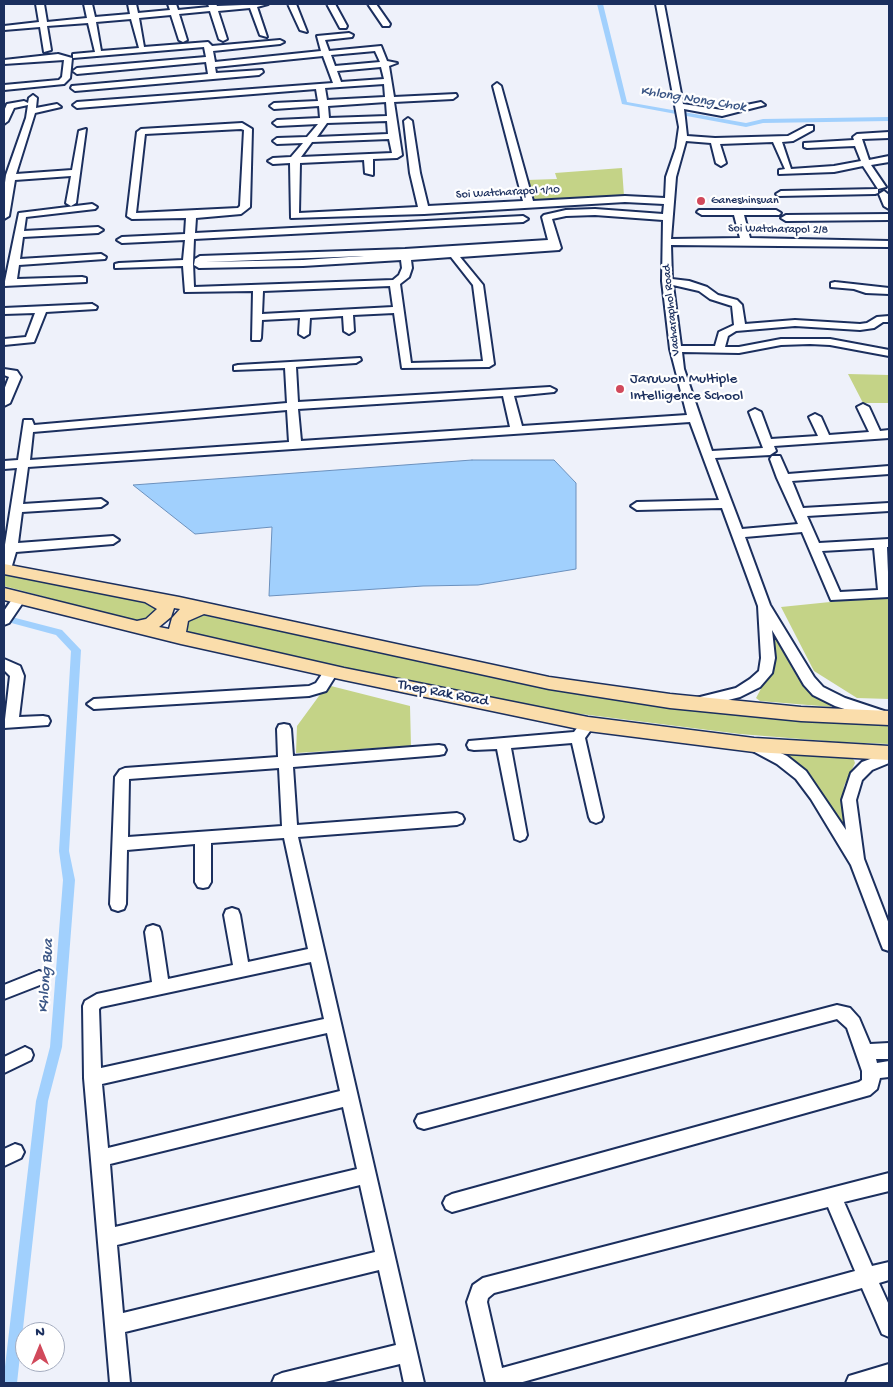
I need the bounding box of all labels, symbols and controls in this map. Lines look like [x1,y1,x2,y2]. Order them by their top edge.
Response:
water label: Khlong Nong Chok [639,83,747,117]
street label: Soi Watcharapol 1/10 [456,183,560,203]
place label: Ganeshinsuan [711,194,779,208]
marker: Ganeshinsuan [695,195,707,207]
street label: Soi Watcharapol 2/8 [728,222,828,238]
street label: Vacharaphol Road [660,264,684,356]
place label: Jaruwon Multiple Intelligence School [630,371,743,406]
marker: Jaruwon Multiple Intelligence School [614,383,626,395]
street label: Thep Rak Road [396,676,490,712]
water label: Khlong Bua [35,938,59,1014]
north arrow [15,1322,65,1372]
text: N [35,1324,45,1341]

